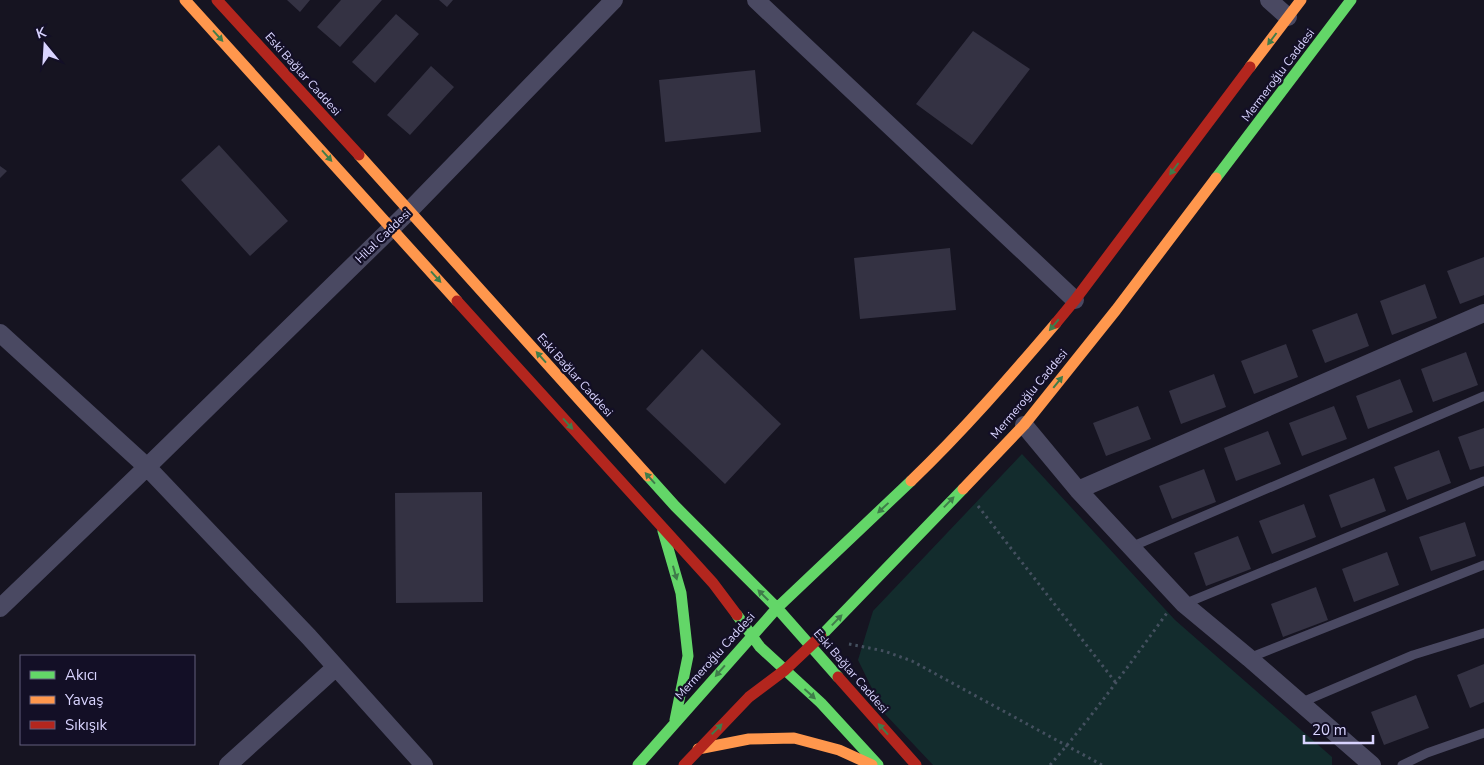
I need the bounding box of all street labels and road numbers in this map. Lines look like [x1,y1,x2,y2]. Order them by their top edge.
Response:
street label: Mermeroğlu Caddesi [1238,25,1318,125]
street label: Eski Bağlar Caddesi [261,29,345,119]
street label: Hilal Caddesi [352,205,414,267]
street label: Eski Bağlar Caddesi [533,330,617,420]
street label: Mermeroğlu Caddesi [987,346,1071,442]
street label: Mermeroğlu Caddesi [672,609,758,703]
street label: Eski Bağlar Caddesi [810,626,892,716]

